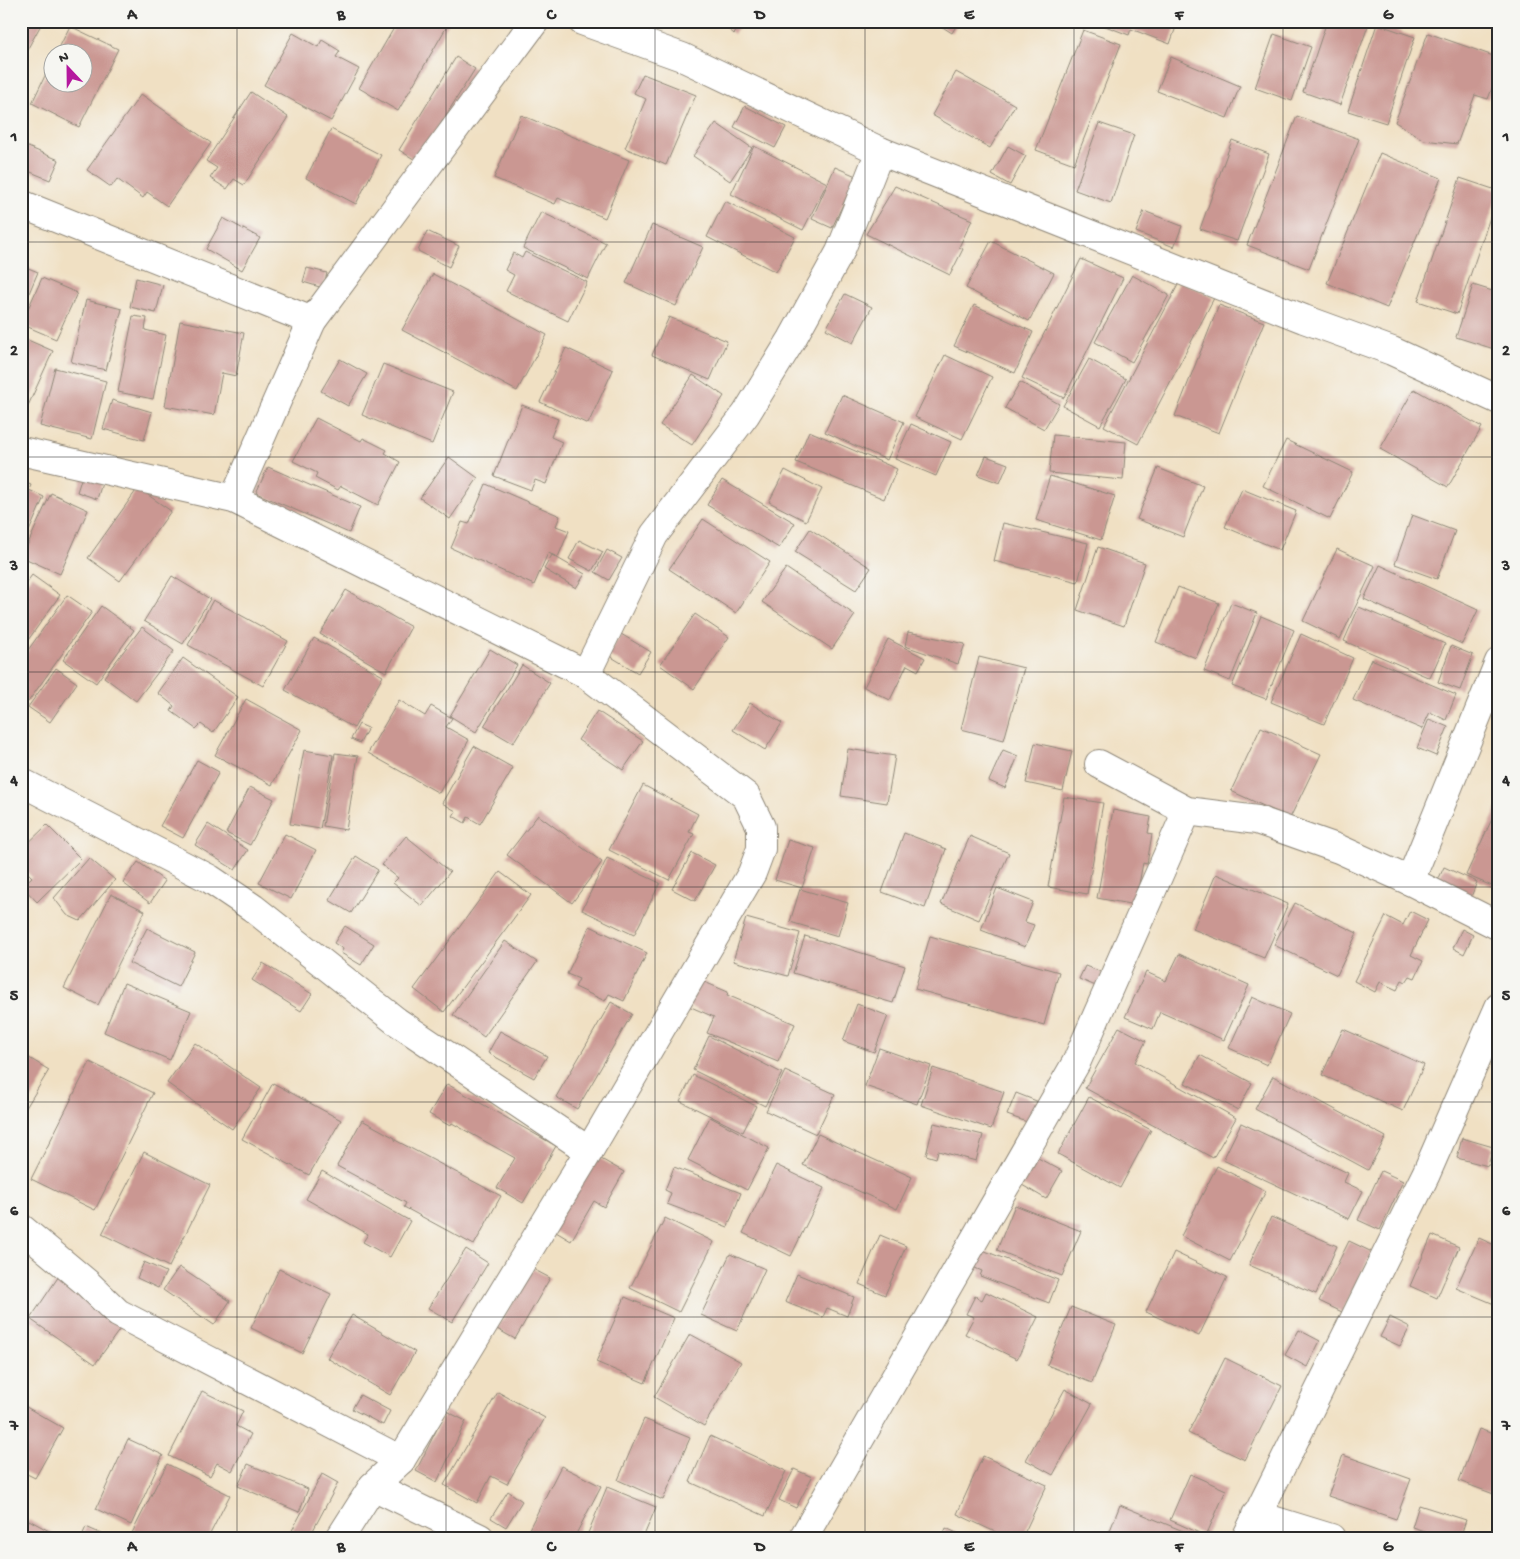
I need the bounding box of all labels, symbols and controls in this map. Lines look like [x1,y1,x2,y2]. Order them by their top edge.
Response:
text: A [126,7,138,26]
text: B [336,7,346,26]
text: C [546,7,557,26]
text: D [753,7,766,26]
text: E [964,7,975,26]
text: F [1174,7,1185,26]
text: G [1383,7,1394,26]
north arrow [42,42,92,92]
text: N [57,49,71,68]
text: 1 [10,129,17,148]
text: 1 [1502,129,1509,148]
text: 2 [10,343,18,362]
text: 2 [1502,343,1510,362]
text: 3 [9,558,18,577]
text: 3 [1501,558,1510,577]
text: 4 [9,773,18,792]
text: 4 [1501,773,1510,792]
text: 5 [10,988,19,1007]
text: 5 [1502,988,1511,1007]
text: 6 [10,1203,19,1222]
text: 6 [1502,1203,1511,1222]
text: 7 [9,1418,19,1437]
text: 7 [1501,1418,1511,1437]
text: A [126,1539,138,1558]
text: B [336,1539,346,1558]
text: C [546,1539,557,1558]
text: D [753,1539,766,1558]
text: E [964,1539,975,1558]
text: F [1174,1539,1185,1558]
text: G [1383,1539,1394,1558]

